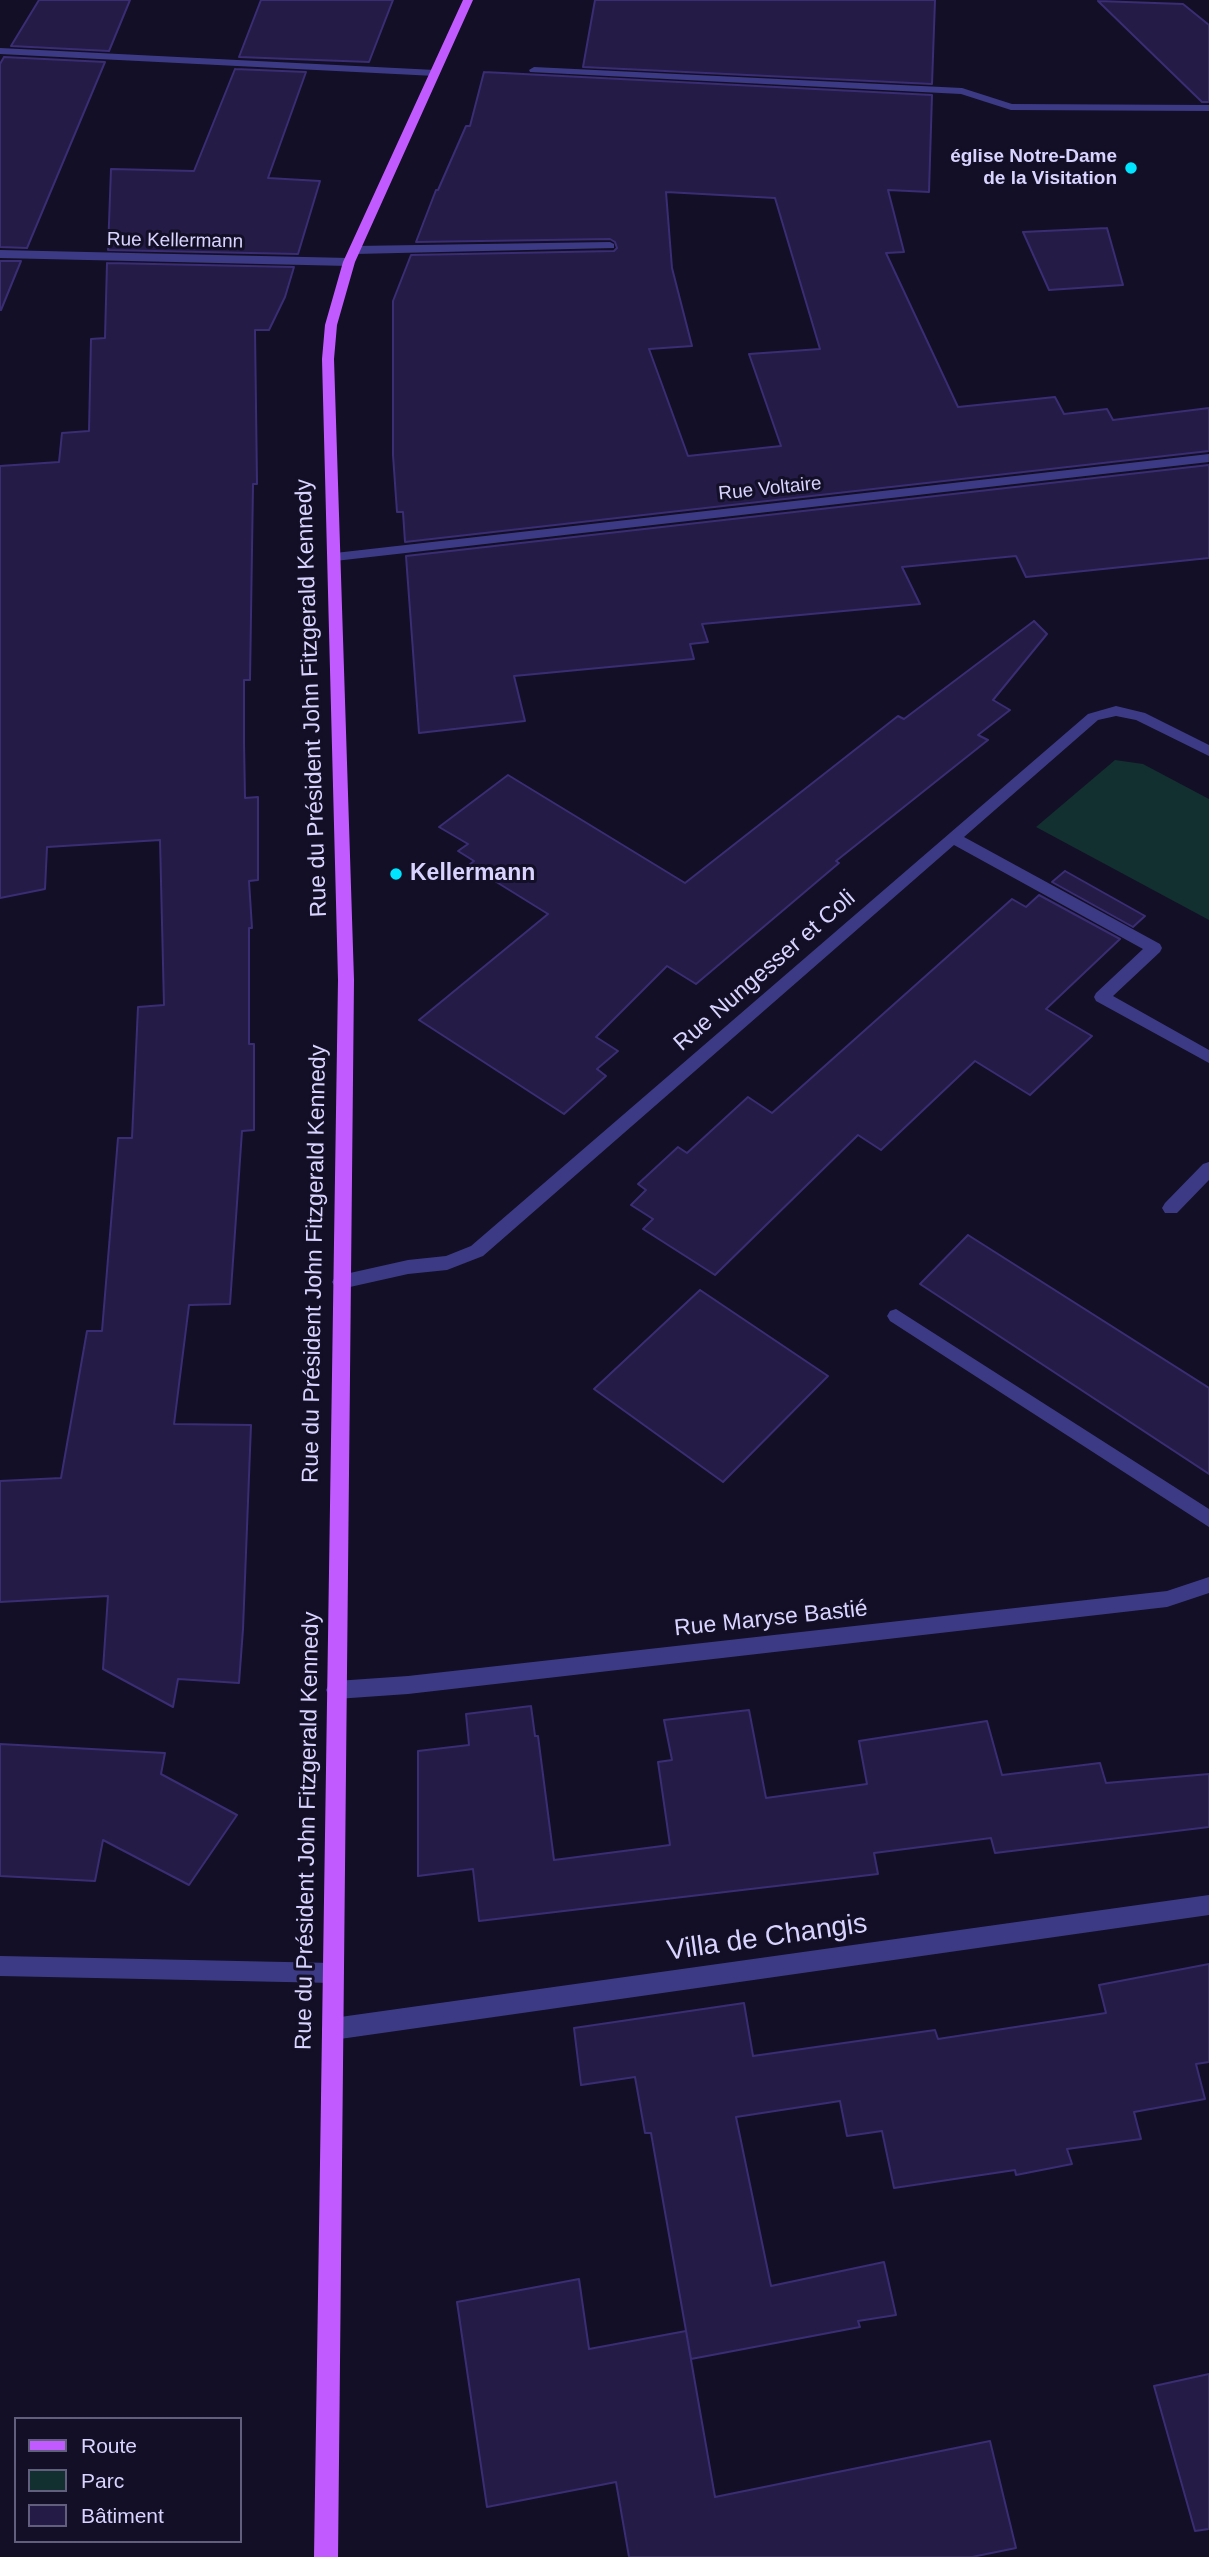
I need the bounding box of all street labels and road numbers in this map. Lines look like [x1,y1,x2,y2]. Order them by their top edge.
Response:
street label: Rue Kellermann [107,228,243,254]
street label: Rue Voltaire [717,472,823,506]
street label: Rue du Président John Fitzgerald Kennedy [291,478,333,918]
street label: Rue Nungesser et Coli [669,885,861,1057]
street label: Rue du Président John Fitzgerald Kennedy [297,1045,333,1483]
street label: Rue Maryse Bastié [673,1595,869,1643]
street label: Rue du Président John Fitzgerald Kennedy [290,1612,326,2050]
street label: Villa de Changis [665,1907,869,1969]

